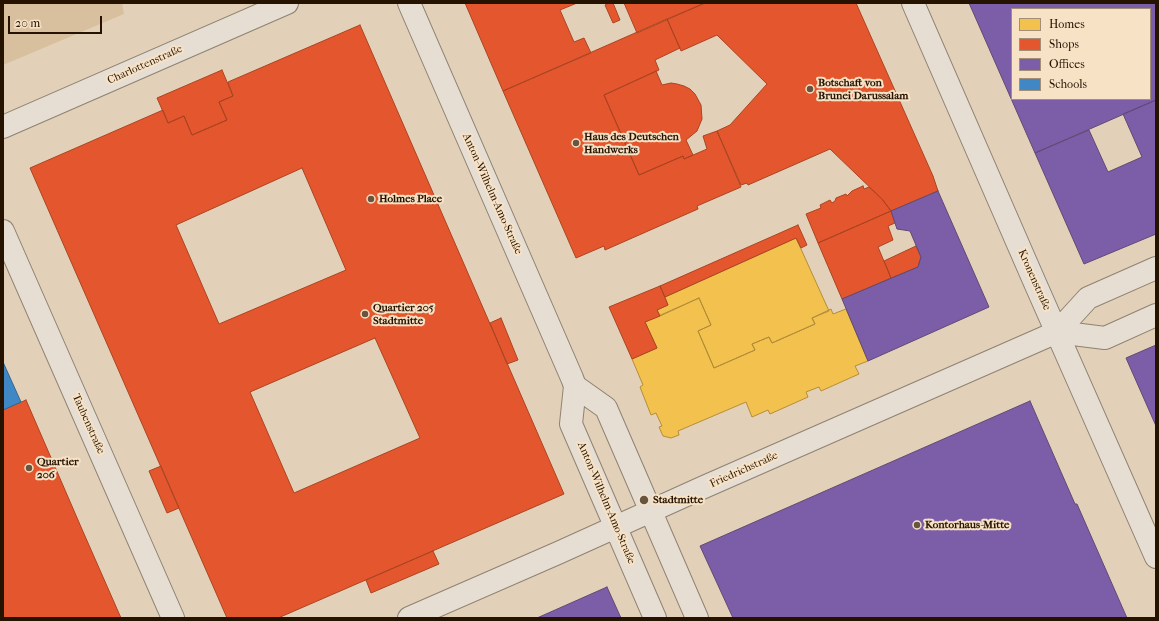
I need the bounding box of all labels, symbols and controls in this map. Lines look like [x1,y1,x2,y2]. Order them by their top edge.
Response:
scale bar [10,8,104,34]
legend [1011,8,1151,100]
text: 20 m [15,16,40,30]
text: Homes [1049,17,1085,31]
text: Shops [1049,37,1079,51]
street label: Charlottenstraße [105,43,185,87]
text: Offices [1049,57,1085,71]
place label: Botschaft von Brunei Darussalam [818,76,908,102]
text: Schools [1049,77,1087,91]
marker: Botschaft von Brunei Darussalam [805,84,815,94]
place label: Haus des Deutschen Handwerks [584,130,679,156]
street label: Anton-Wilhelm-Amo-Straße [459,131,525,257]
marker: Haus des Deutschen Handwerks [571,138,581,148]
place label: Holmes Place [379,192,442,206]
marker: Holmes Place [366,194,376,204]
street label: Kronenstraße [1015,247,1053,313]
place label: Quartier 205 Stadtmitte [373,301,434,327]
marker: Quartier 205 Stadtmitte [360,309,370,319]
street label: Taubenstraße [69,392,107,456]
street label: Anton-Wilhelm-Amo-Straße [574,440,638,566]
street label: Friedrichstraße [708,449,780,491]
place label: Quartier 206 [37,455,79,481]
marker: Quartier 206 [24,463,34,473]
place label: Stadtmitte [653,493,703,507]
marker: Stadtmitte [638,494,650,506]
place label: Kontorhaus-Mitte [925,518,1010,532]
marker: Kontorhaus-Mitte [912,520,922,530]

